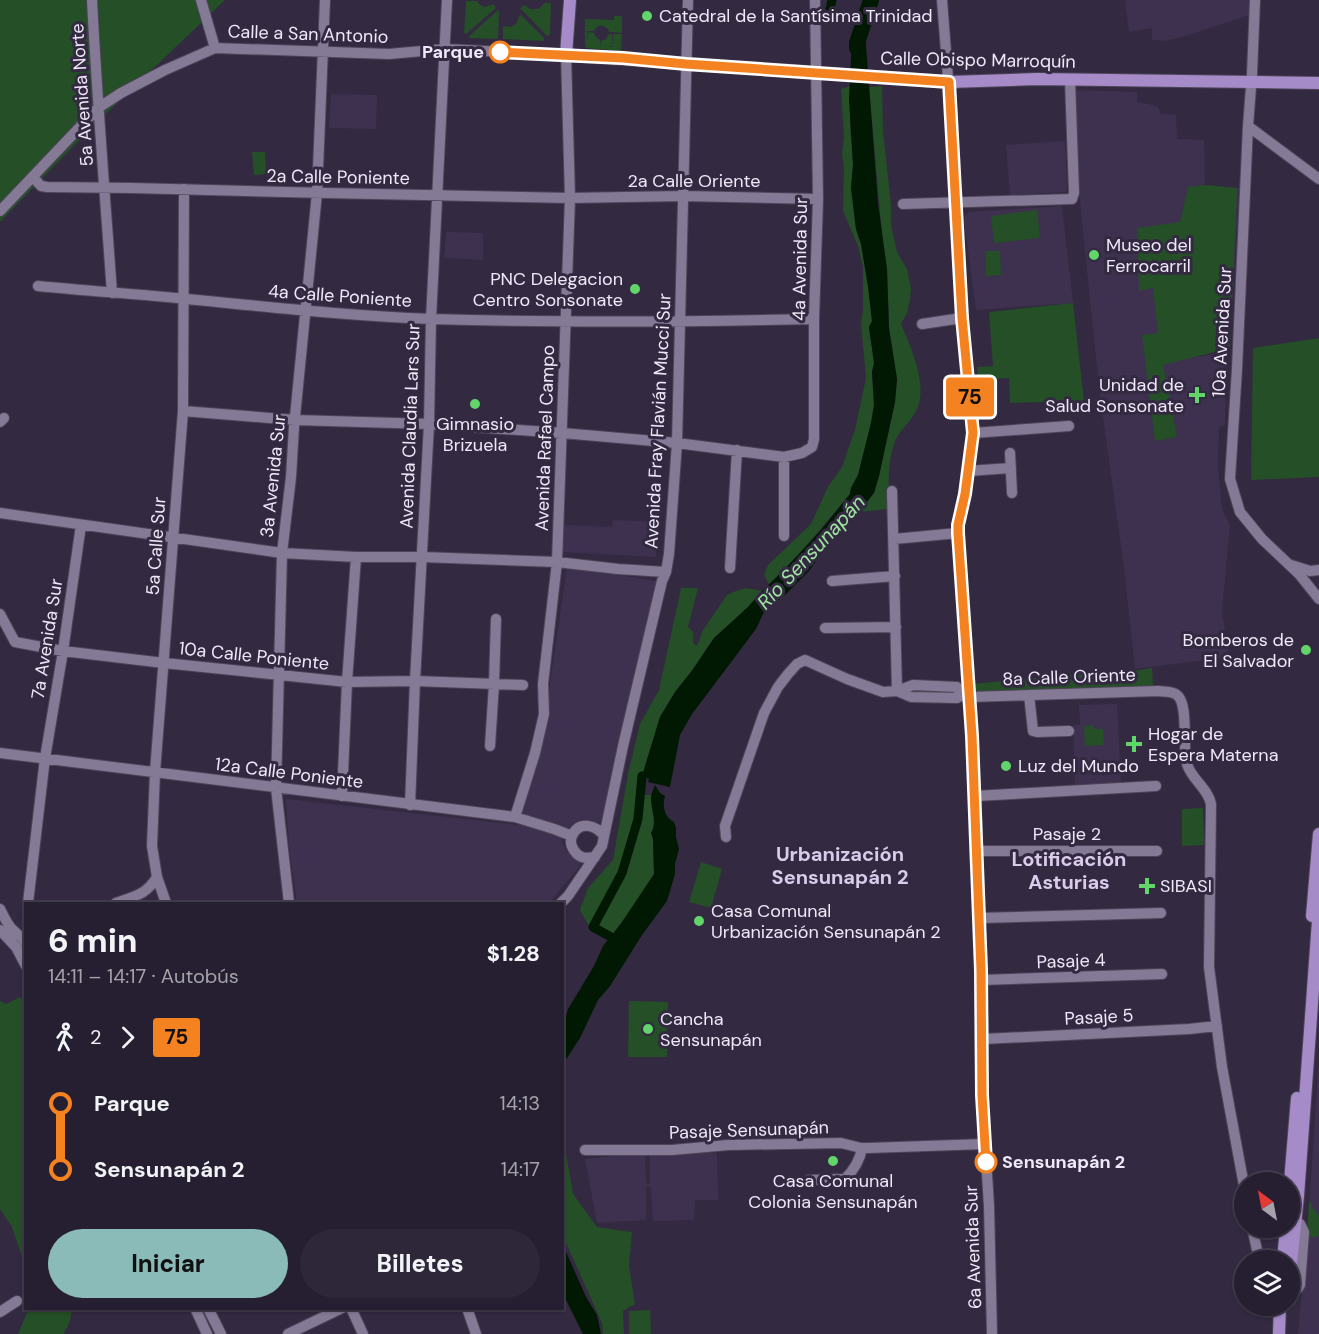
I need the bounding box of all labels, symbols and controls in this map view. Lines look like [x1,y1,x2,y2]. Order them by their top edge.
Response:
place label: Catedral de la Santísima Trinidad [659,4,933,28]
marker: Catedral de la Santísima Trinidad [640,9,654,23]
street label: Calle a San Antonio [227,19,389,49]
street label: 5a Avenida Norte [65,23,99,167]
place label: Parque [422,40,484,64]
marker: Parque [489,41,511,63]
street label: Calle Obispo Marroquín [880,46,1076,74]
street label: 2a Calle Poniente [266,164,410,190]
street label: 2a Calle Oriente [627,169,761,193]
street label: 4a Avenida Sur [787,197,813,321]
place label: Museo del Ferrocarril [1106,233,1192,278]
marker: Museo del Ferrocarril [1087,248,1101,262]
street label: 10a Avenida Sur [1207,266,1237,398]
place label: PNC Delegacion Centro Sonsonate [473,267,623,312]
street label: 4a Calle Poniente [267,279,413,313]
marker: PNC Delegacion Centro Sonsonate [628,282,642,296]
street label: Avenida Fray Flavián Mucci Sur [639,292,677,549]
street label: Avenida Claudia Lars Sur [394,323,426,529]
street label: Avenida Rafael Campo [530,344,560,532]
place label: Unidad de Salud Sonsonate [1045,373,1184,418]
line badge: 75 [943,378,997,416]
text: 75 [958,383,982,411]
marker: Unidad de Salud Sonsonate [1188,386,1206,404]
marker: Gimnasio Brizuela [468,397,482,411]
place label: Gimnasio Brizuela [436,412,514,457]
street label: 3a Avenida Sur [255,413,291,539]
water label: Río Sensunapán [751,489,871,615]
street label: 5a Calle Sur [141,496,171,596]
street label: 7a Avenida Sur [26,577,68,701]
place label: Bomberos de El Salvador [1183,628,1294,673]
street label: 10a Calle Poniente [178,636,330,676]
marker: Bomberos de El Salvador [1299,643,1313,657]
street label: 8a Calle Oriente [1002,663,1136,691]
place label: Hogar de Espera Materna [1148,722,1278,767]
marker: Hogar de Espera Materna [1125,735,1143,753]
street label: 12a Calle Poniente [214,752,364,794]
place label: Luz del Mundo [1018,754,1139,778]
marker: Luz del Mundo [999,759,1013,773]
street label: Pasaje 2 [1033,822,1101,846]
district label: Urbanización Sensunapán 2 [772,841,908,890]
district label: Lotificación Asturias [1012,846,1126,895]
place label: SIBASI [1160,874,1212,898]
marker: SIBASI [1138,877,1156,895]
place label: Casa Comunal Urbanización Sensunapán 2 [711,899,941,944]
marker: Casa Comunal Urbanización Sensunapán 2 [692,914,706,928]
text: 6 min [48,919,137,962]
text: $1.28 [487,939,540,968]
street label: Pasaje 4 [1036,948,1106,974]
text: 14:11 – 14:17 · Autobús [48,963,239,989]
street label: Pasaje 5 [1064,1003,1134,1031]
place label: Cancha Sensunapán [660,1007,762,1052]
icon: walk [48,1021,81,1054]
icon: forward [111,1021,144,1054]
marker: Cancha Sensunapán [641,1022,655,1036]
text: 75 [165,1023,188,1051]
text: 2 [90,1024,102,1050]
text: Parque [94,1089,170,1118]
text: 14:13 [500,1090,540,1116]
street label: Pasaje Sensunapán [669,1115,829,1145]
place label: Sensunapán 2 [1002,1150,1125,1174]
marker: Sensunapán 2 [975,1151,997,1173]
marker: Casa Comunal Colonia Sensunapán [826,1154,840,1168]
text: Sensunapán 2 [94,1155,245,1184]
text: 14:17 [501,1156,540,1182]
place label: Casa Comunal Colonia Sensunapán [748,1169,918,1214]
north arrow [1234,1172,1300,1238]
map controls [1234,1172,1300,1316]
street label: 6a Avenida Sur [959,1184,987,1309]
button: Iniciar [48,1229,288,1298]
button: Billetes [300,1229,540,1298]
button: layers [1234,1250,1300,1316]

